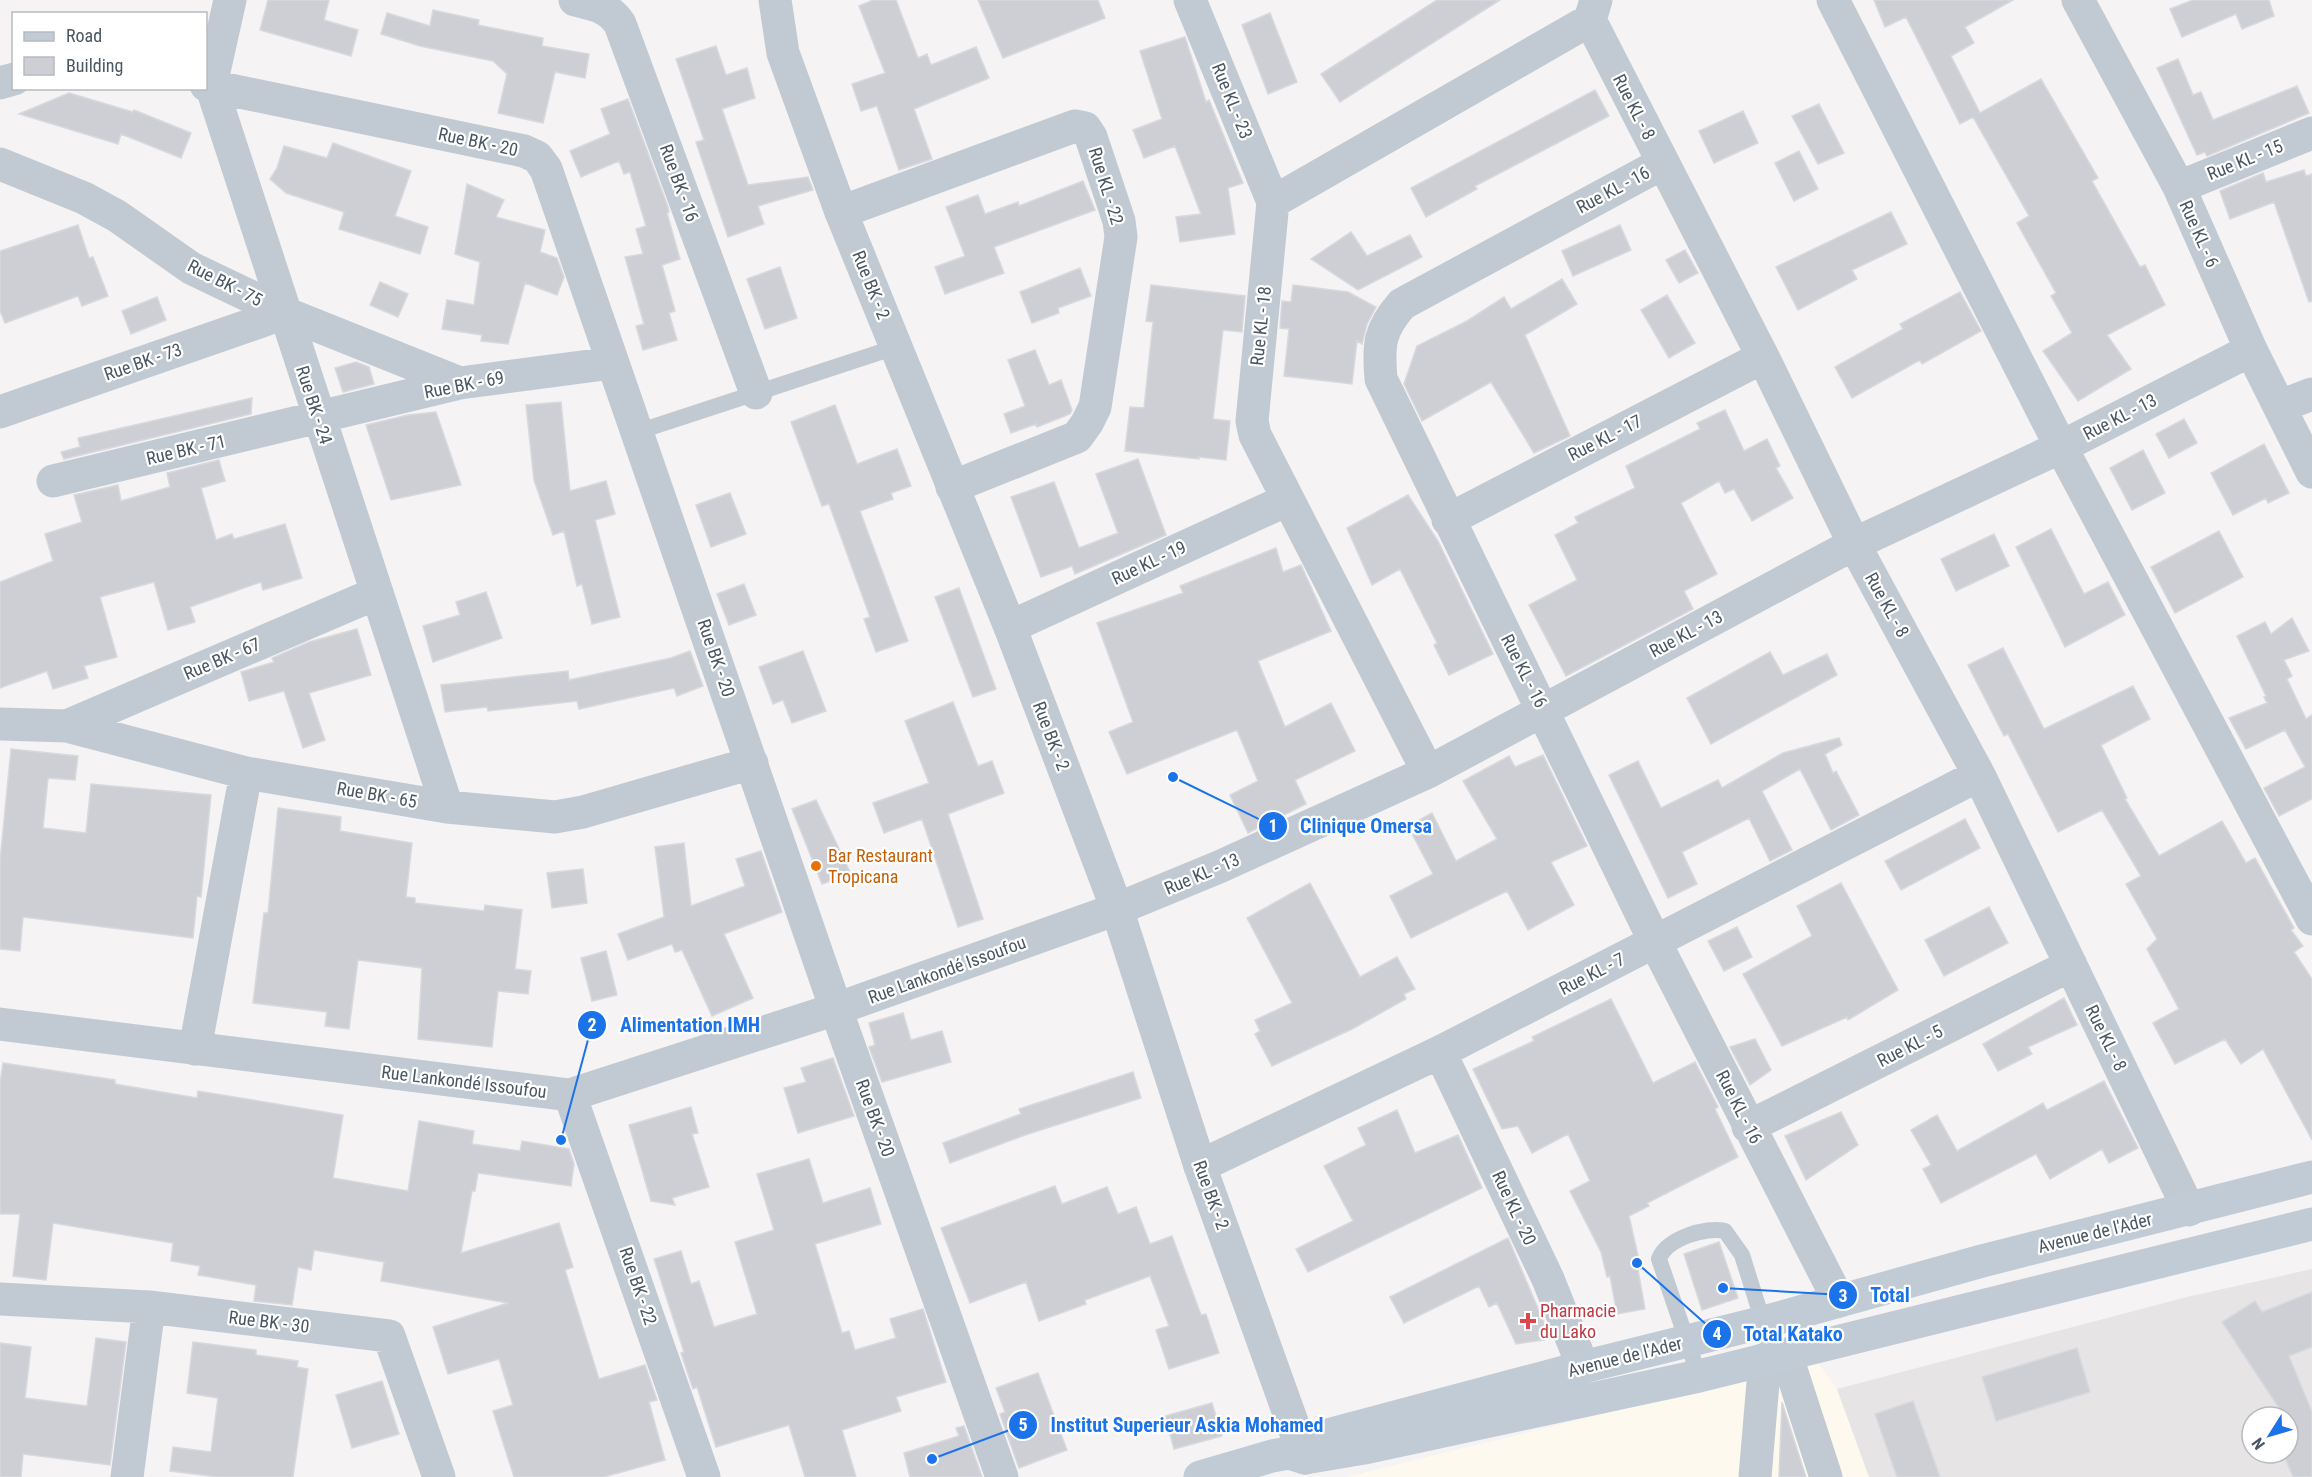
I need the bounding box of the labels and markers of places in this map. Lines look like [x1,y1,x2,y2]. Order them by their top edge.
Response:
callout: Clinique Omersa [1258,807,1443,845]
place label: Bar Restaurant Tropicana [828,845,933,887]
marker: Bar Restaurant Tropicana [809,859,823,873]
callout: Alimentation IMH [577,1006,772,1044]
callout: Total [1828,1276,1921,1314]
place label: Pharmacie du Lako [1540,1300,1616,1342]
marker: Pharmacie du Lako [1521,1314,1535,1328]
callout: Total Katako [1702,1315,1855,1353]
callout: Institut Superieur Askia Mohamed [1008,1406,1335,1444]

